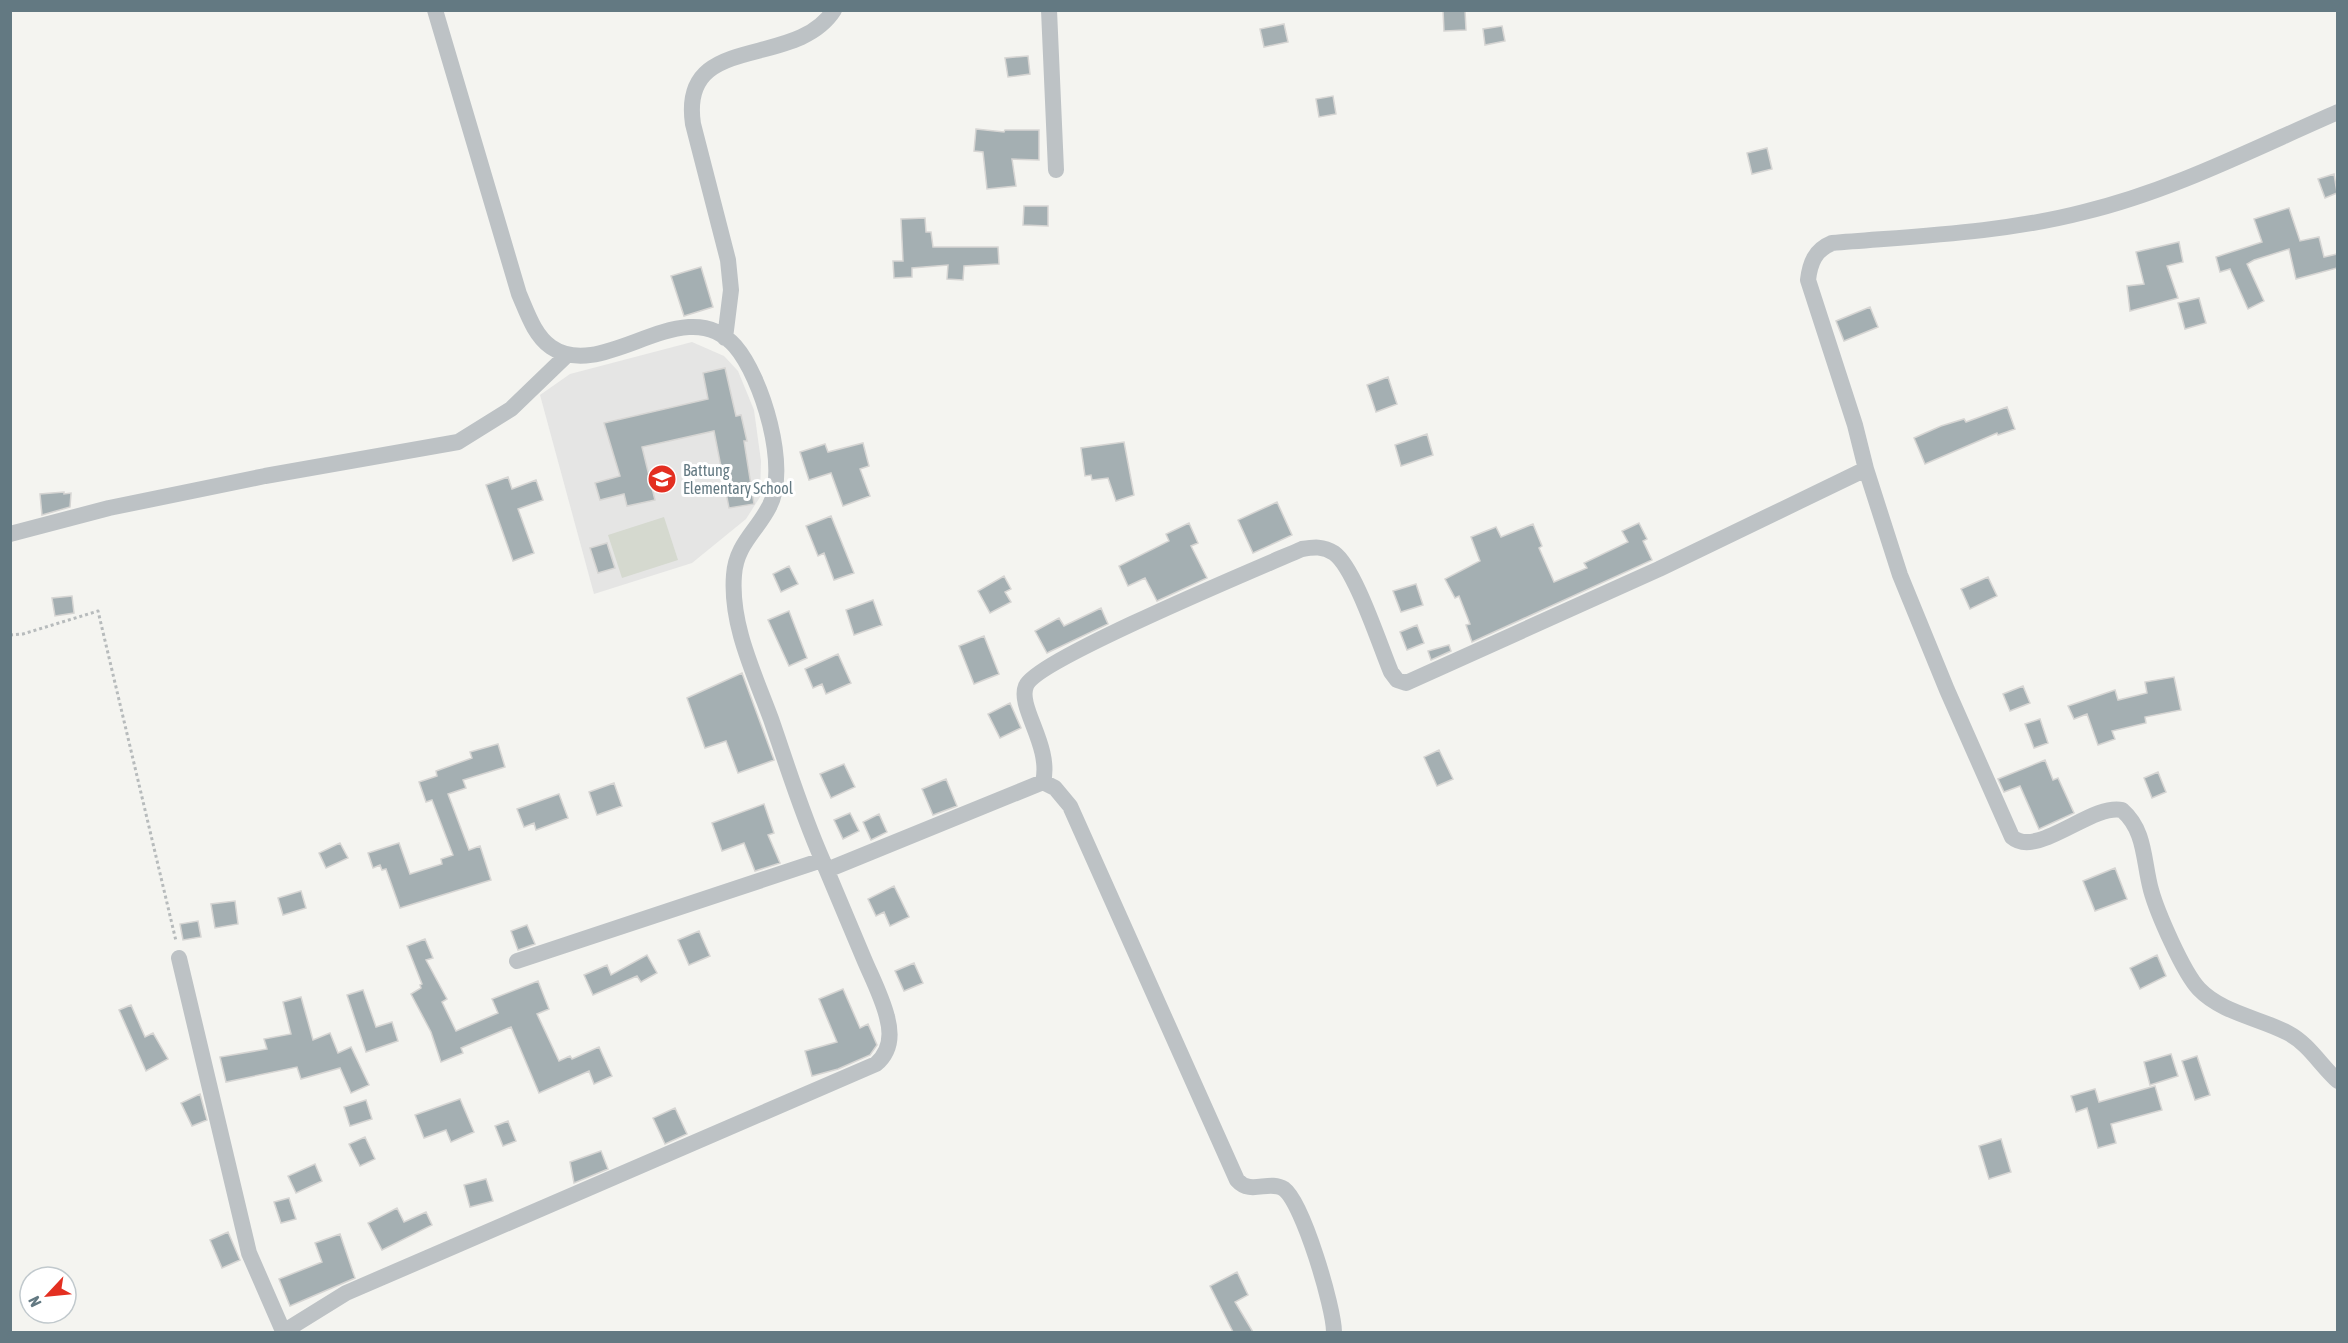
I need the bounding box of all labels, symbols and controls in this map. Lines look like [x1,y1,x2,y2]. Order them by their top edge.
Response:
place label: Battung Elementary School [683,461,794,498]
school or university icon: Battung Elementary School [646,463,678,495]
north arrow [18,1265,78,1325]
text: N [24,1293,45,1310]

